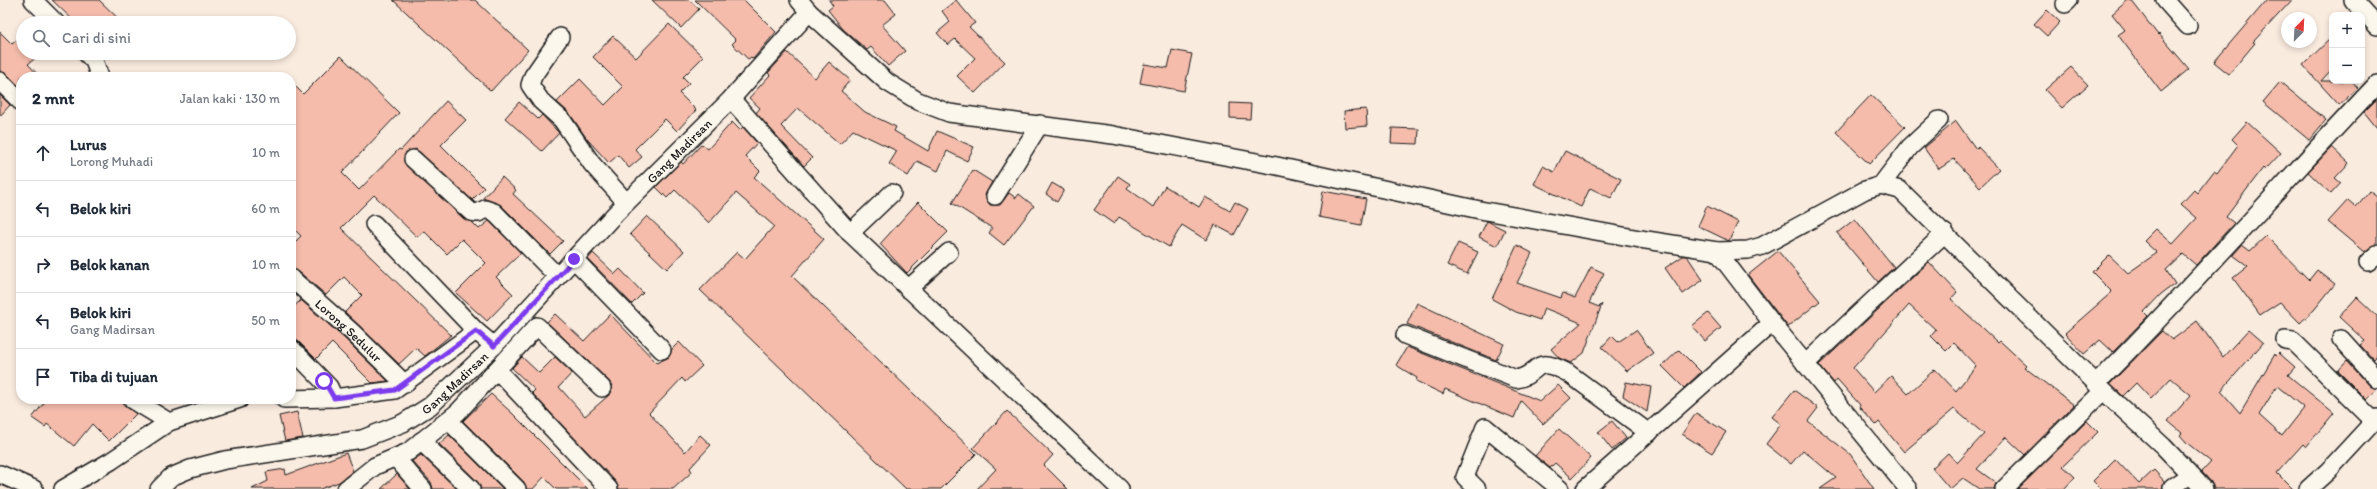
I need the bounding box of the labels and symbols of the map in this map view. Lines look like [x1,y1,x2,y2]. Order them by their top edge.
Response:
north arrow [2281,12,2317,48]
street label: Gang Madirsan [644,115,715,186]
route end [565,250,583,268]
street label: Lorong Sedulur [312,296,386,366]
street label: Gang Madirsan [419,348,492,417]
route start [315,372,333,390]

